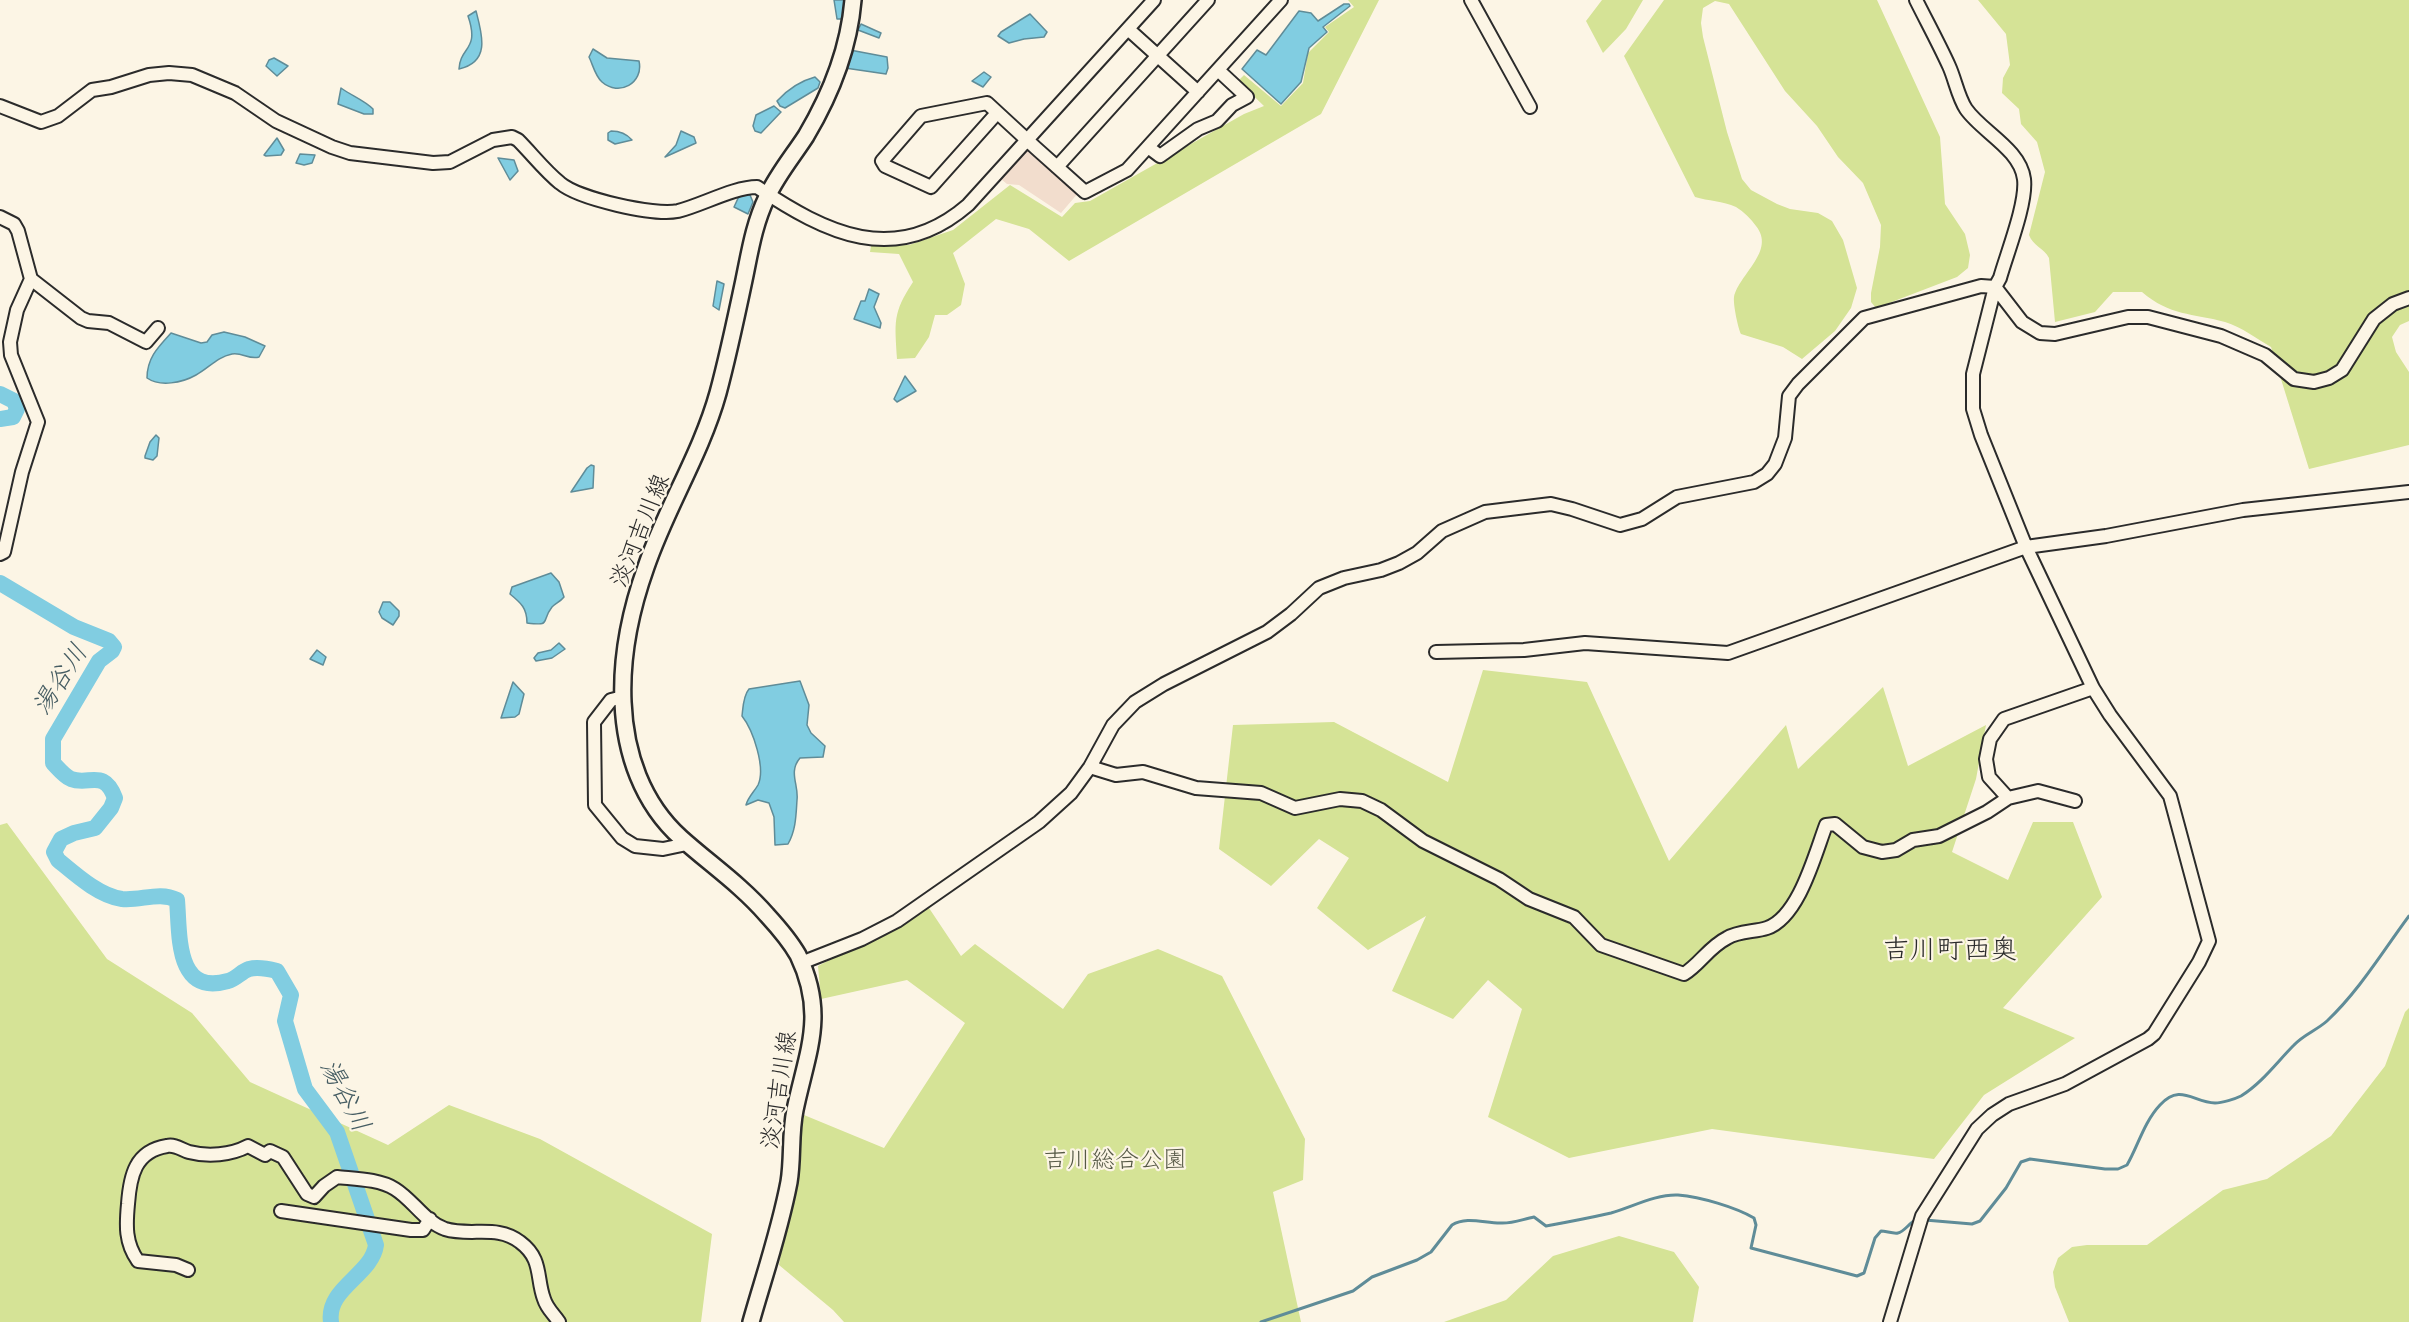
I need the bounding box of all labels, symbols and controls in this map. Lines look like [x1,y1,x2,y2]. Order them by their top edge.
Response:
street label: 淡河吉川線 [605,470,677,592]
water label: 湯谷川 [27,639,95,721]
district label: 吉川町西奥 [1883,935,2017,967]
street label: 淡河吉川線 [756,1028,804,1152]
water label: 湯谷川 [312,1054,376,1138]
park label: 吉川総合公園 [1043,1147,1187,1175]

